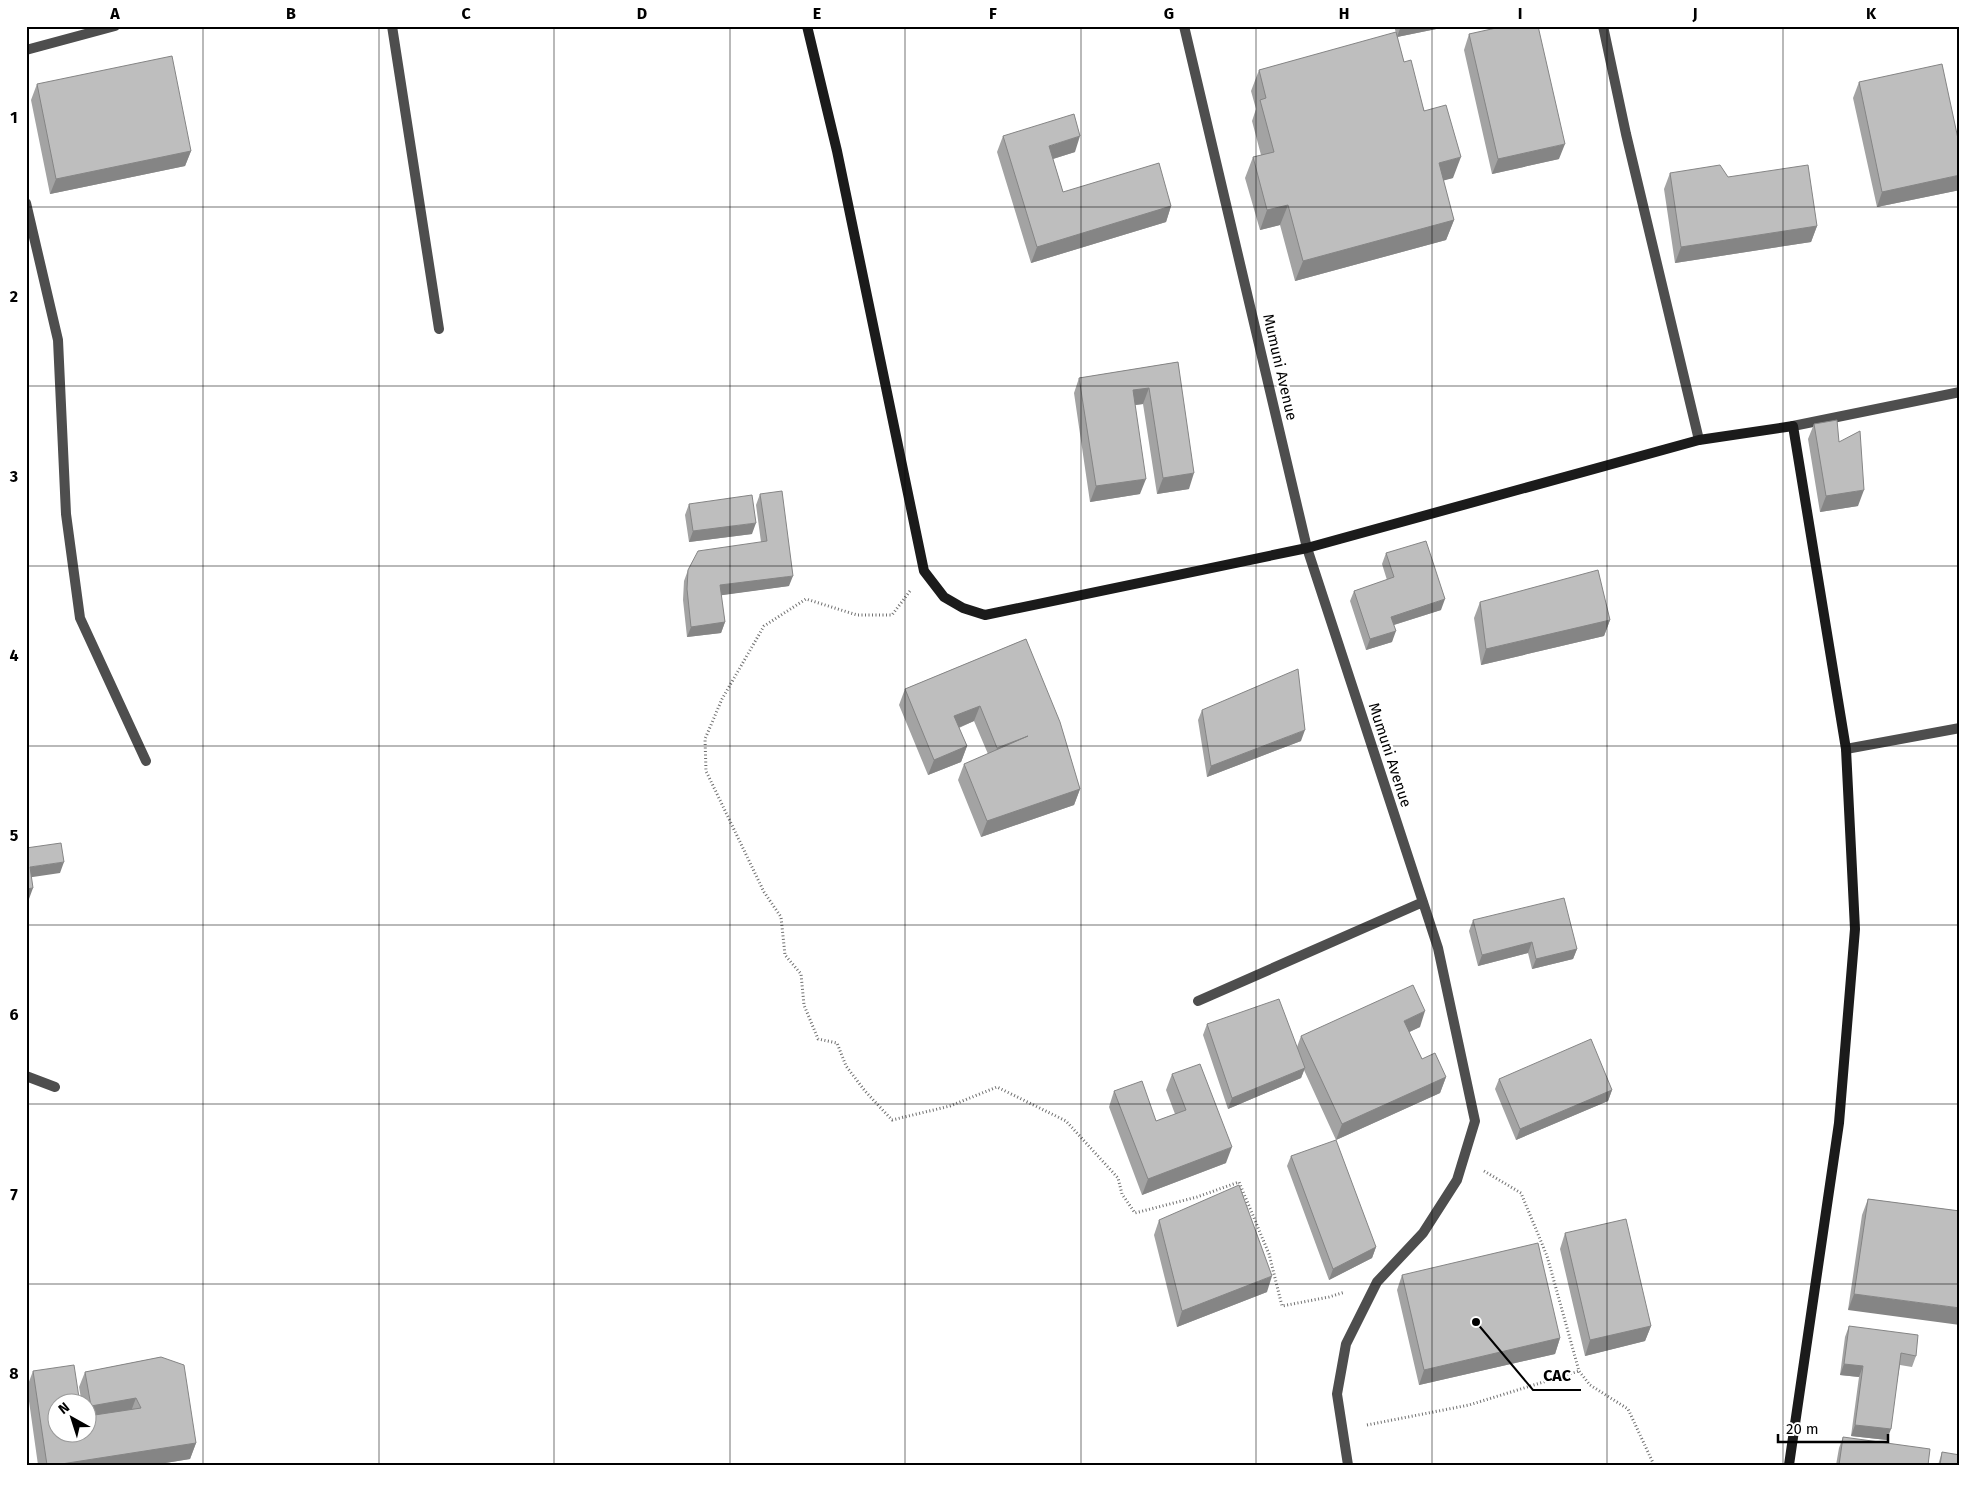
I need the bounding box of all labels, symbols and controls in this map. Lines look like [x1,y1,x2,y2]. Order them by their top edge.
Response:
text: A [109,4,120,23]
text: B [286,4,296,23]
text: C [461,4,471,23]
text: D [637,4,647,23]
text: E [813,4,821,23]
text: F [989,4,997,23]
text: G [1164,4,1174,23]
text: H [1339,4,1349,23]
text: I [1518,4,1522,23]
text: J [1691,4,1698,23]
text: K [1866,4,1877,23]
text: 1 [10,108,18,127]
text: 2 [10,287,18,306]
street label: Mumuni Avenue [1259,312,1301,422]
text: 3 [9,467,18,486]
text: 4 [9,646,19,665]
street label: Mumuni Avenue [1365,700,1415,810]
text: 5 [10,826,19,845]
text: 6 [9,1005,19,1024]
text: 7 [10,1185,18,1204]
callout: CAC [1533,1359,1581,1390]
text: 8 [9,1364,19,1383]
text: CAC [1543,1366,1572,1385]
north arrow [48,1394,98,1444]
text: N [55,1399,73,1418]
scale bar [1778,1411,1888,1443]
text: 20 m [1786,1420,1819,1438]

